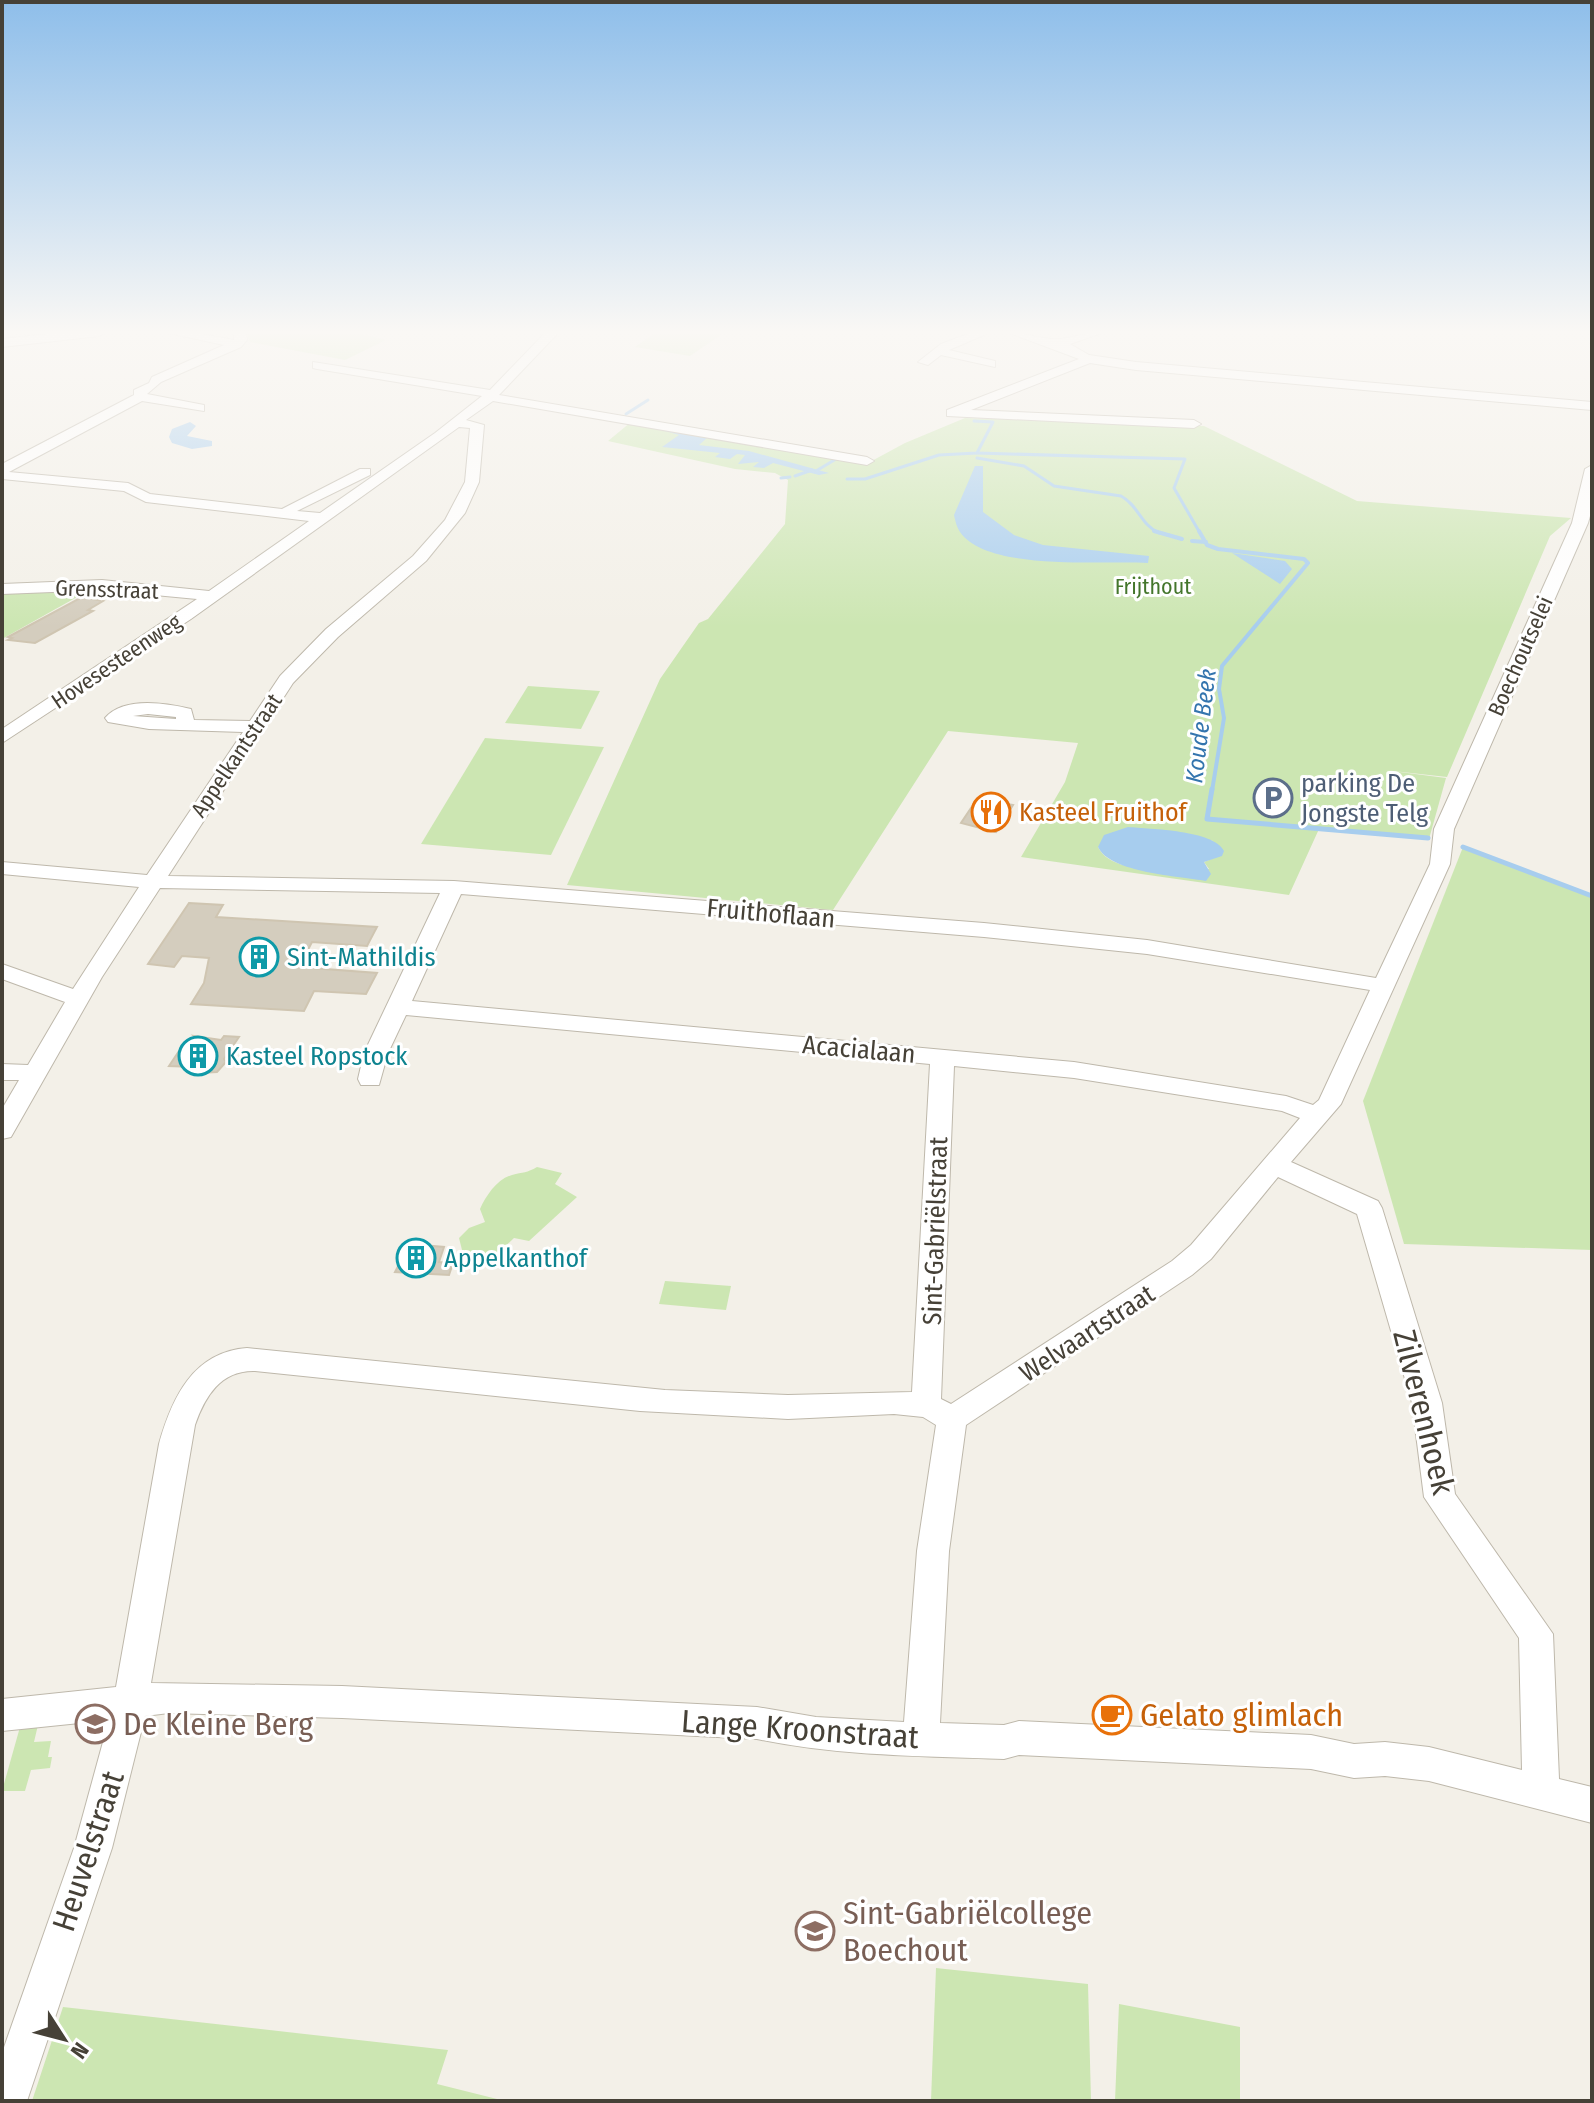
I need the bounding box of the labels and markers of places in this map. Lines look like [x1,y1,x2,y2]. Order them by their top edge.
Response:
place label: parking De Jongste Telg [1301,768,1429,829]
parking icon: parking De Jongste Telg [1252,777,1294,819]
restaurant icon: Kasteel Fruithof [970,791,1012,833]
place label: Kasteel Fruithof [1019,797,1189,828]
building icon: Sint-Mathildis [238,936,280,978]
place label: Sint-Mathildis [287,942,436,973]
building icon: Kasteel Ropstock [177,1035,219,1077]
place label: Kasteel Ropstock [226,1041,408,1072]
building icon: Appelkanthof [395,1237,437,1279]
place label: Appelkanthof [444,1243,589,1274]
cafe icon: Gelato glimlach [1091,1694,1133,1736]
place label: Gelato glimlach [1140,1696,1343,1734]
school or university icon: De Kleine Berg [74,1703,116,1745]
place label: De Kleine Berg [123,1705,313,1743]
place label: Sint-Gabriëlcollege Boechout [843,1894,1092,1969]
school or university icon: Sint-Gabriëlcollege Boechout [794,1910,836,1952]

